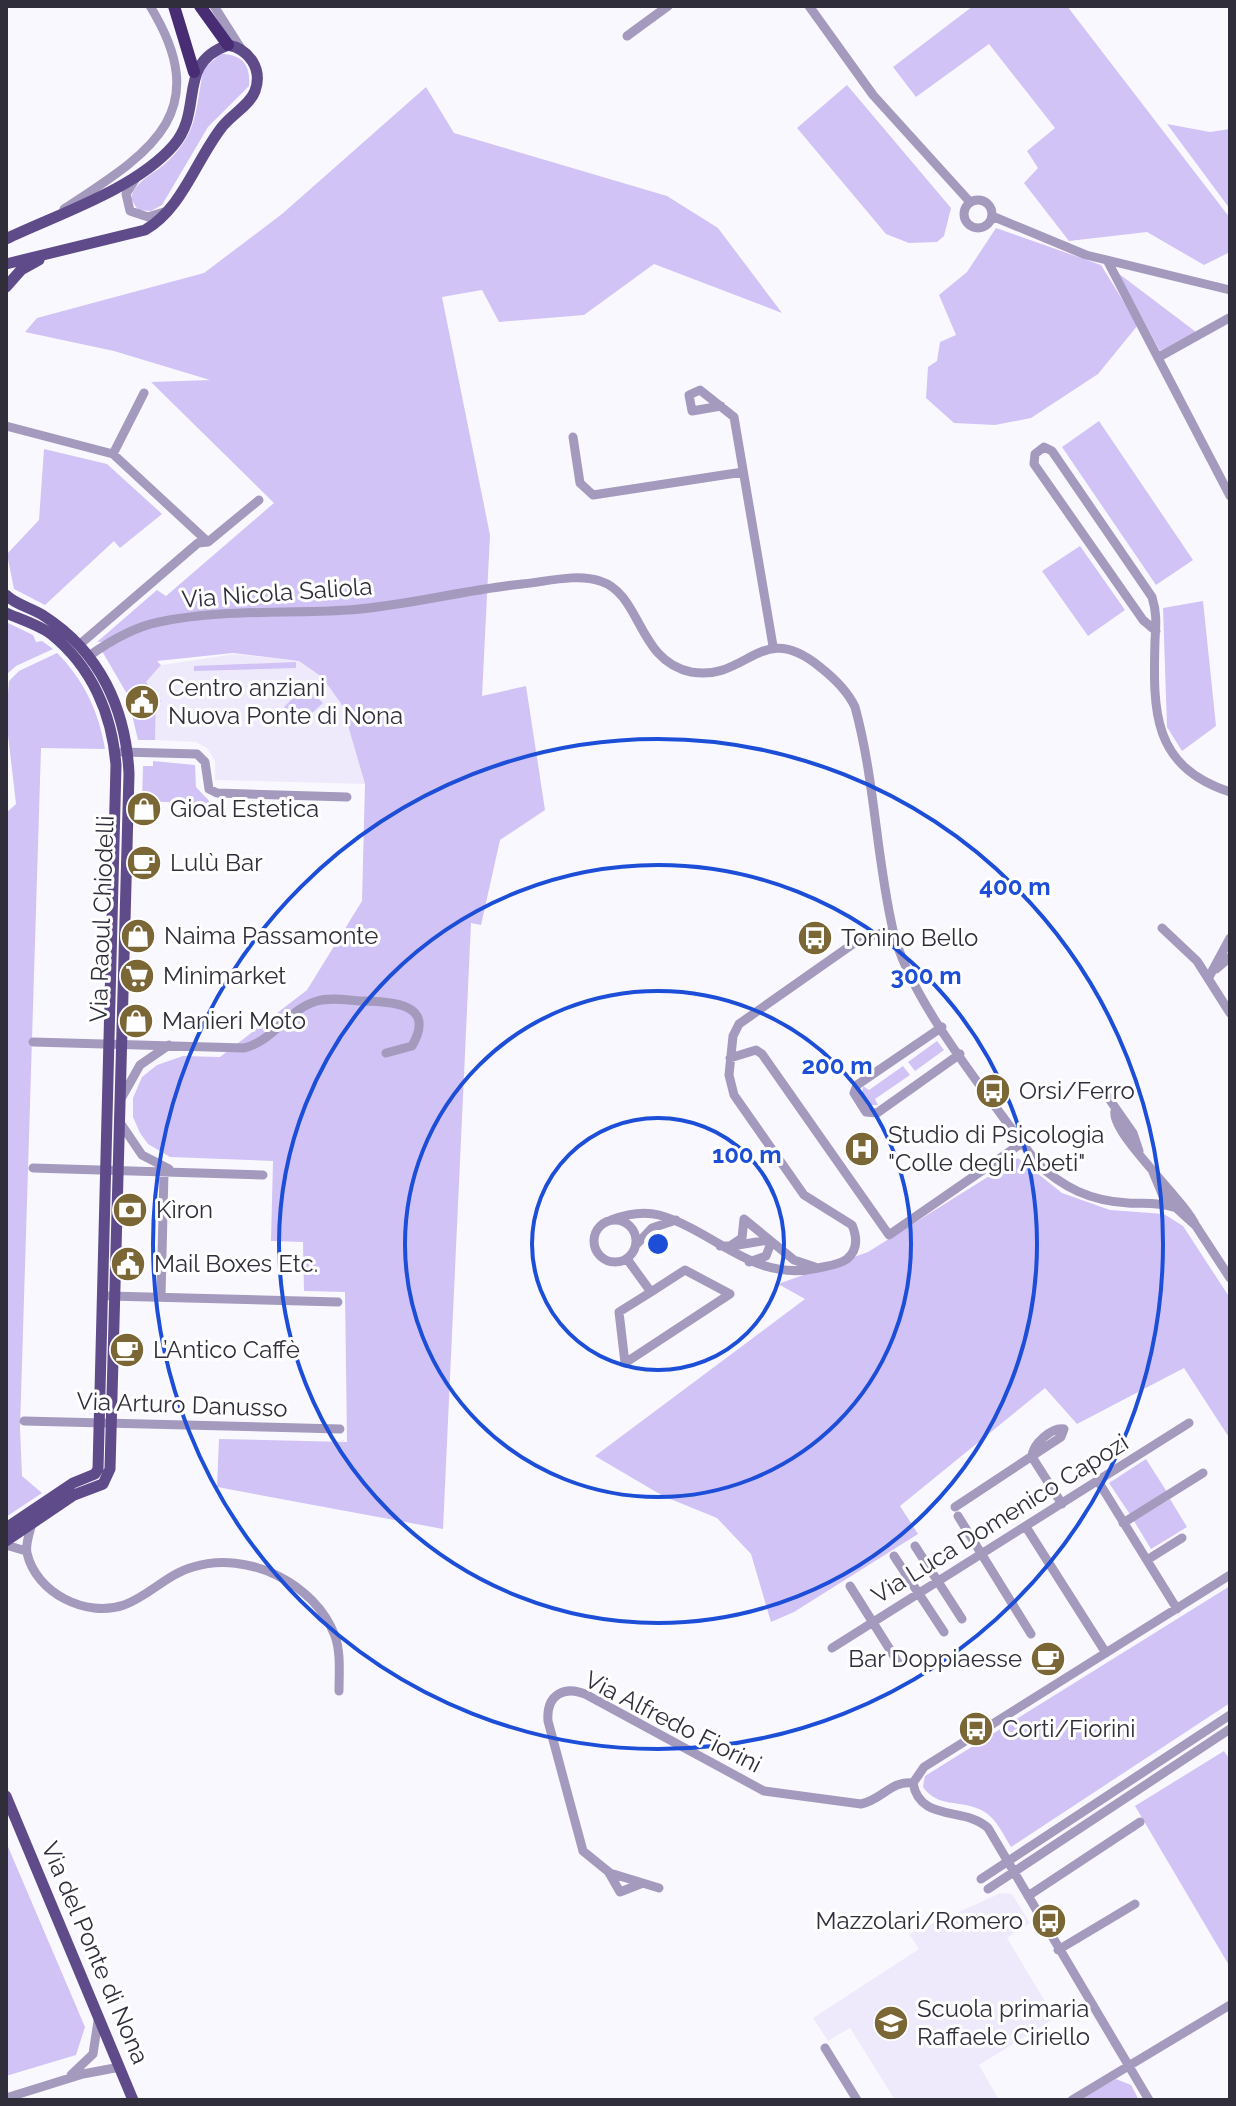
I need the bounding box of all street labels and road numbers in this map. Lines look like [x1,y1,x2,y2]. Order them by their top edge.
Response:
street label: Via Nicola Saliola [181,571,373,614]
street label: Via Raoul Chiodelli [83,815,120,1023]
street label: Via Arturo Danusso [76,1386,288,1423]
street label: Via Luca Domenico Capozi [866,1428,1133,1610]
street label: Via Alfredo Fiorini [580,1664,767,1779]
street label: Via del Ponte di Nona [36,1837,155,2068]

